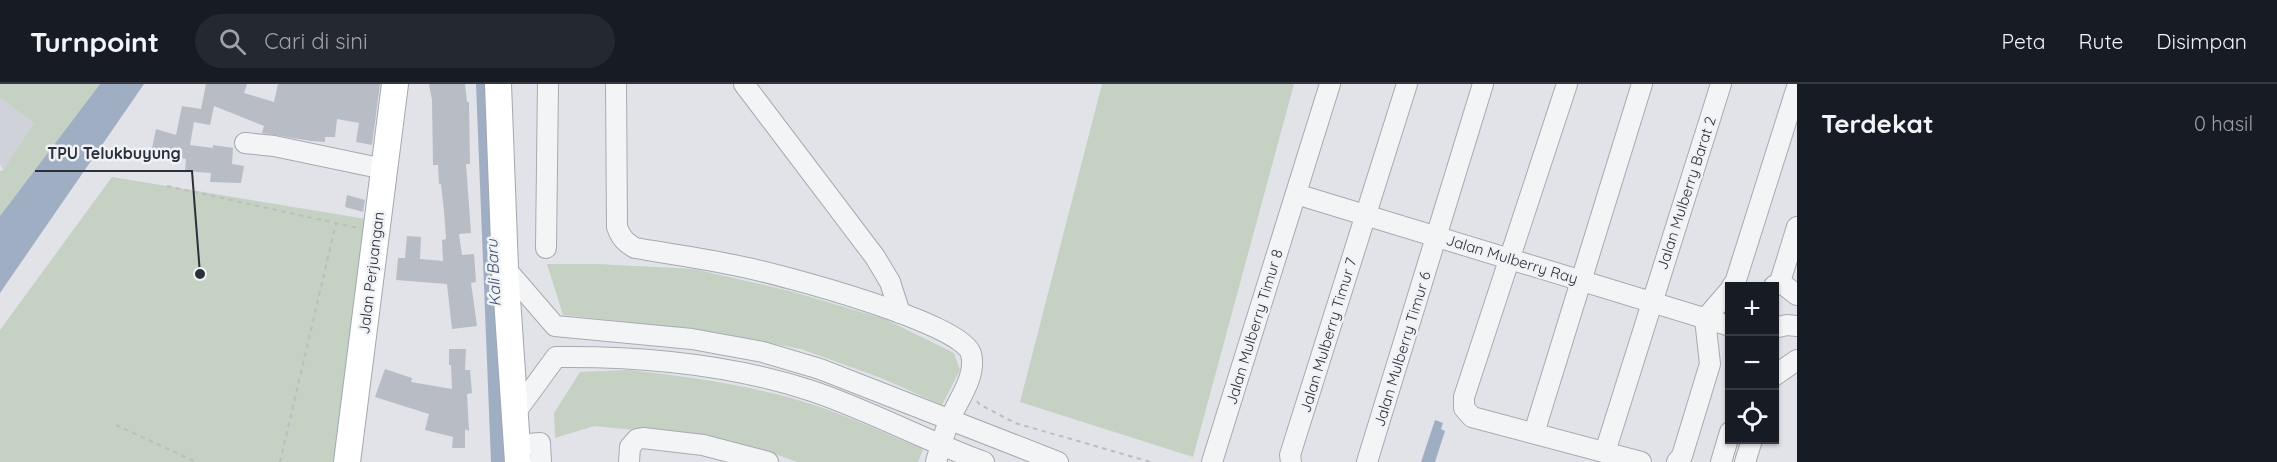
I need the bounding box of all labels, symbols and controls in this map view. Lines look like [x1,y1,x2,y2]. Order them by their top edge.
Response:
search box [195,14,615,68]
text: Turnpoint [30,24,159,59]
icon: search [216,25,249,58]
text: Cari di sini [264,27,368,55]
text: Peta [2002,28,2046,54]
text: Rute [2079,28,2123,54]
text: Disimpan [2156,28,2247,54]
text: Terdekat [1821,107,1934,140]
text: 0 hasil [2194,111,2253,136]
street label: Jalan Mulberry Barat 2 [1652,114,1720,272]
callout: TPU Telukbuyung [35,137,192,171]
text: TPU Telukbuyung [47,143,181,163]
street label: Jalan Perjuangan [354,211,388,335]
street label: Jalan Mulberry Ray [1444,230,1580,288]
water label: Kali Baru [481,238,505,307]
street label: Jalan Mulberry Timur 8 [1221,247,1287,407]
street label: Jalan Mulberry Timur 7 [1295,255,1361,415]
street label: Jalan Mulberry Timur 6 [1369,269,1435,429]
map controls [1725,282,1779,444]
button: + [1725,282,1779,336]
button: − [1725,336,1779,390]
button: locate [1725,390,1779,444]

